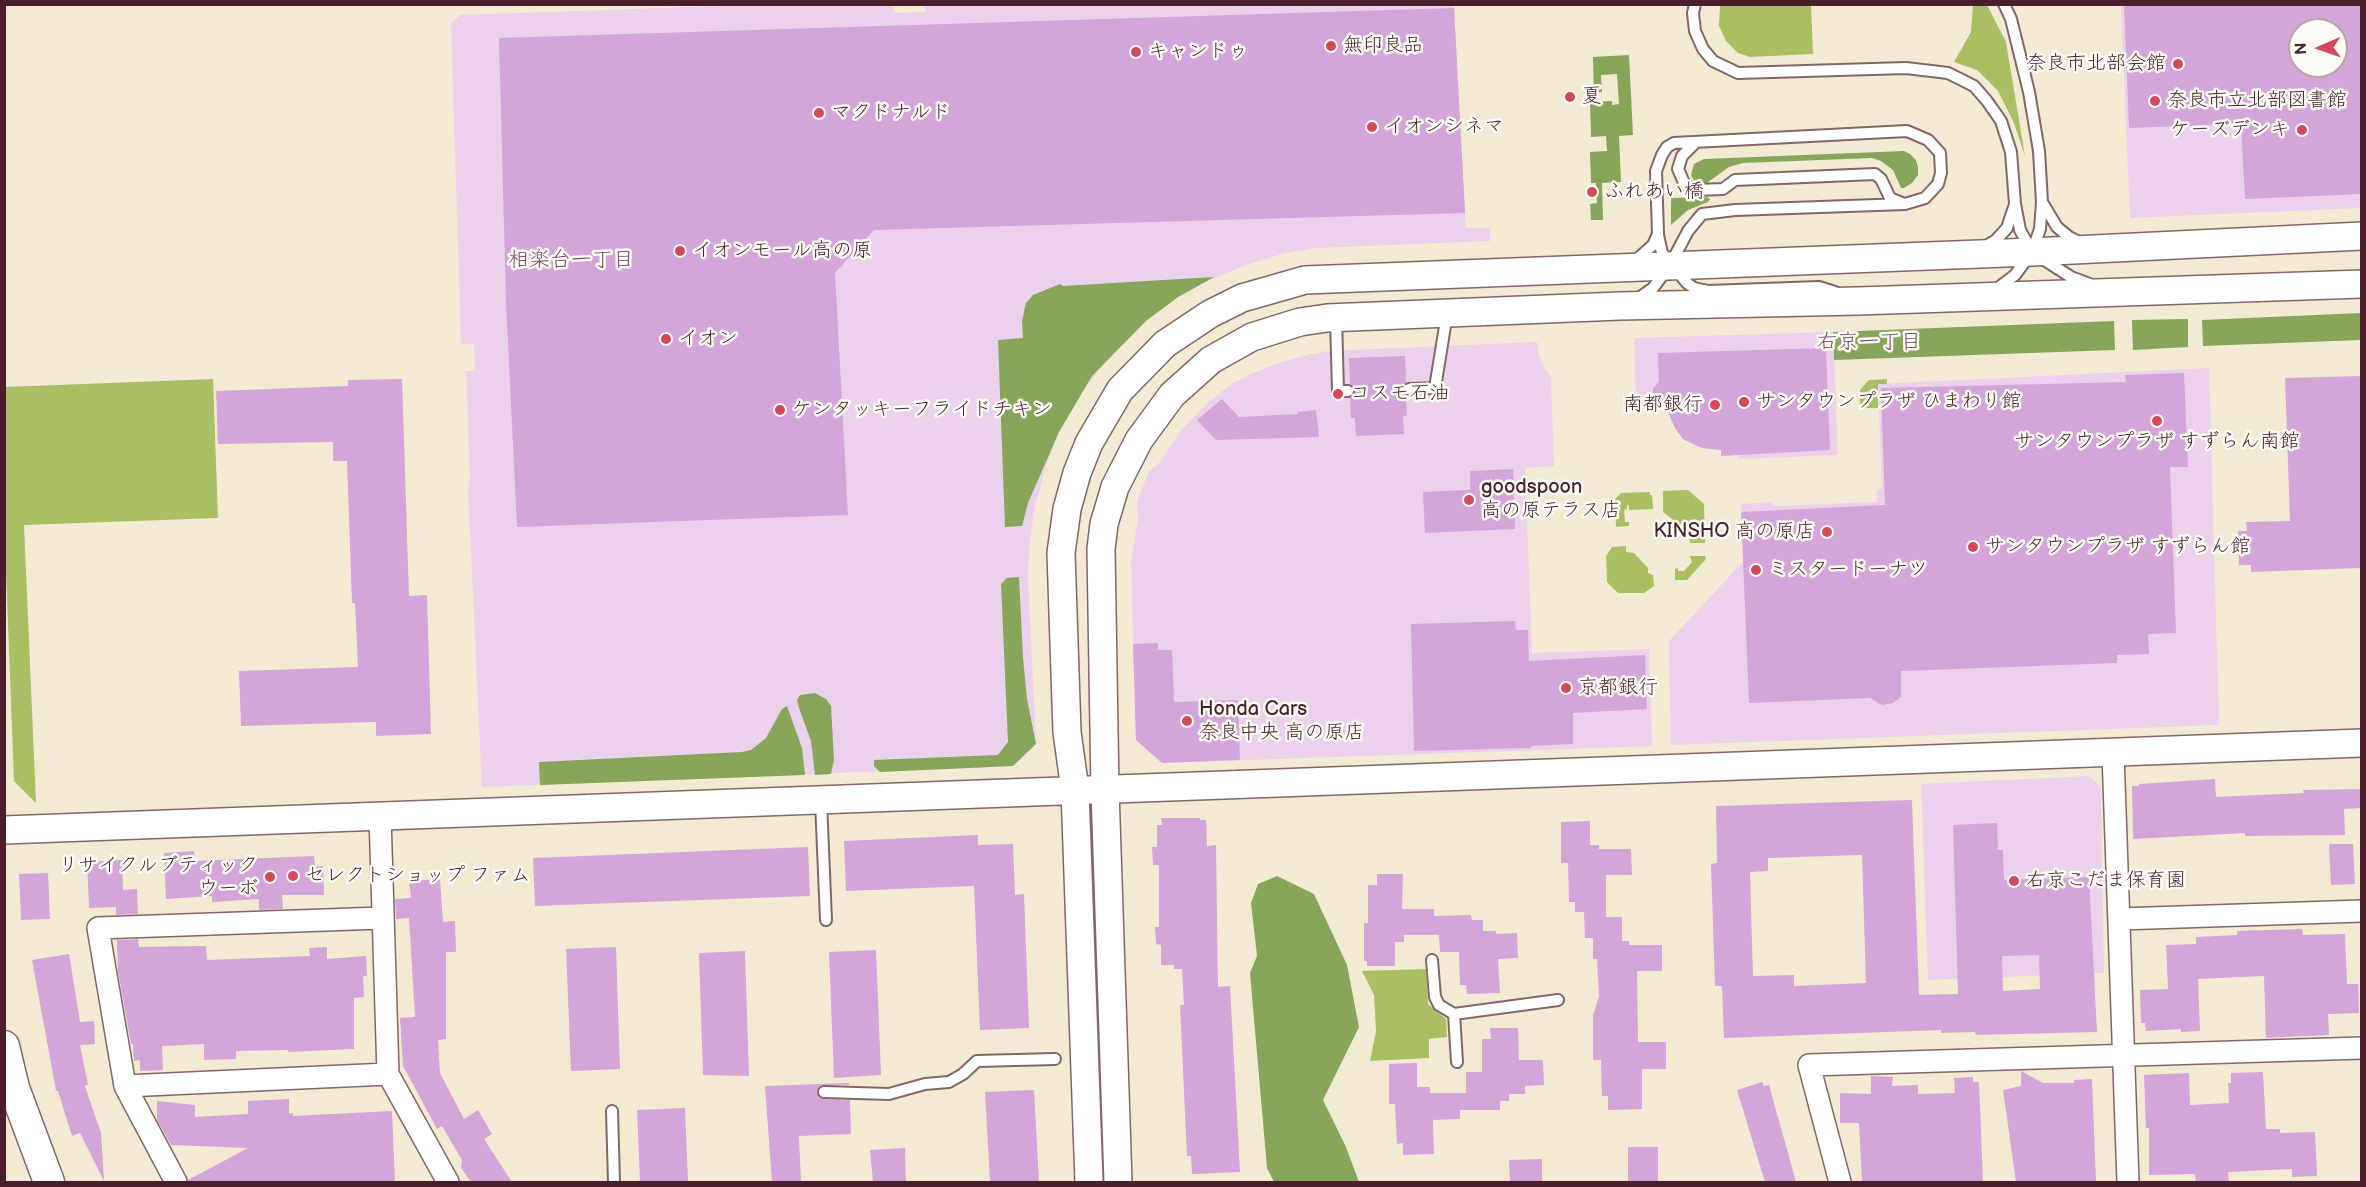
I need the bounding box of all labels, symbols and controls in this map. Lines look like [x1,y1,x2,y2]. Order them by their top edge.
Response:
north arrow [2288,18,2348,78]
place label: 無印良品 [1343,34,1423,58]
marker: 無印良品 [1324,39,1338,53]
place label: キャンドゥ [1148,40,1248,64]
text: N [2292,42,2311,55]
marker: キャンドゥ [1129,45,1143,59]
place label: 奈良市北部会館 [2026,52,2166,76]
marker: 奈良市北部会館 [2171,57,2185,71]
place label: 夏 [1582,85,1602,109]
place label: 奈良市立北部図書館 [2167,89,2347,113]
marker: 夏 [1563,90,1577,104]
marker: 奈良市立北部図書館 [2148,94,2162,108]
place label: マクドナルド [831,101,951,125]
marker: マクドナルド [812,106,826,120]
place label: イオンシネマ [1384,115,1504,139]
place label: ケーズデンキ [2170,118,2290,142]
marker: イオンシネマ [1365,120,1379,134]
marker: ケーズデンキ [2295,123,2309,137]
place label: ふれあい橋 [1604,180,1704,204]
marker: ふれあい橋 [1585,185,1599,199]
place label: イオンモール高の原 [692,239,872,263]
marker: イオンモール高の原 [673,244,687,258]
district label: 相楽台一丁目 [508,248,634,274]
place label: イオン [678,327,738,351]
district label: 右京一丁目 [1817,330,1921,356]
marker: イオン [659,332,673,346]
place label: コスモ石油 [1350,382,1450,406]
marker: コスモ石油 [1331,387,1345,401]
place label: サンタウンプラザ ひまわり館 [1756,390,2021,414]
place label: 南都銀行 [1623,393,1703,417]
marker: サンタウンプラザ ひまわり館 [1737,395,1751,409]
place label: ケンタッキーフライドチキン [792,398,1052,422]
marker: 南都銀行 [1708,398,1722,412]
marker: ケンタッキーフライドチキン [773,403,787,417]
marker: サンタウンプラザ すずらん南館 [2150,414,2164,428]
place label: サンタウンプラザ すずらん南館 [2014,430,2300,454]
place label: goodspoon 高の原テラス店 [1481,476,1621,523]
marker: goodspoon 高の原テラス店 [1462,493,1476,507]
place label: KINSHO 高の原店 [1654,520,1815,544]
marker: KINSHO 高の原店 [1820,525,1834,539]
place label: サンタウンプラザ すずらん館 [1985,535,2250,559]
marker: サンタウンプラザ すずらん館 [1966,540,1980,554]
place label: ミスタードーナツ [1768,558,1928,582]
marker: ミスタードーナツ [1749,563,1763,577]
place label: 京都銀行 [1578,676,1658,700]
marker: 京都銀行 [1559,681,1573,695]
place label: Honda Cars 奈良中央 高の原店 [1199,698,1364,745]
marker: Honda Cars 奈良中央 高の原店 [1180,714,1194,728]
place label: リサイクルブティック ウーボ [58,854,258,901]
place label: セレクトショップ ファム [305,864,530,888]
marker: セレクトショップ ファム [286,869,300,883]
place label: 右京こだま保育園 [2026,869,2186,893]
marker: リサイクルブティック ウーボ [263,870,277,884]
marker: 右京こだま保育園 [2007,874,2021,888]

